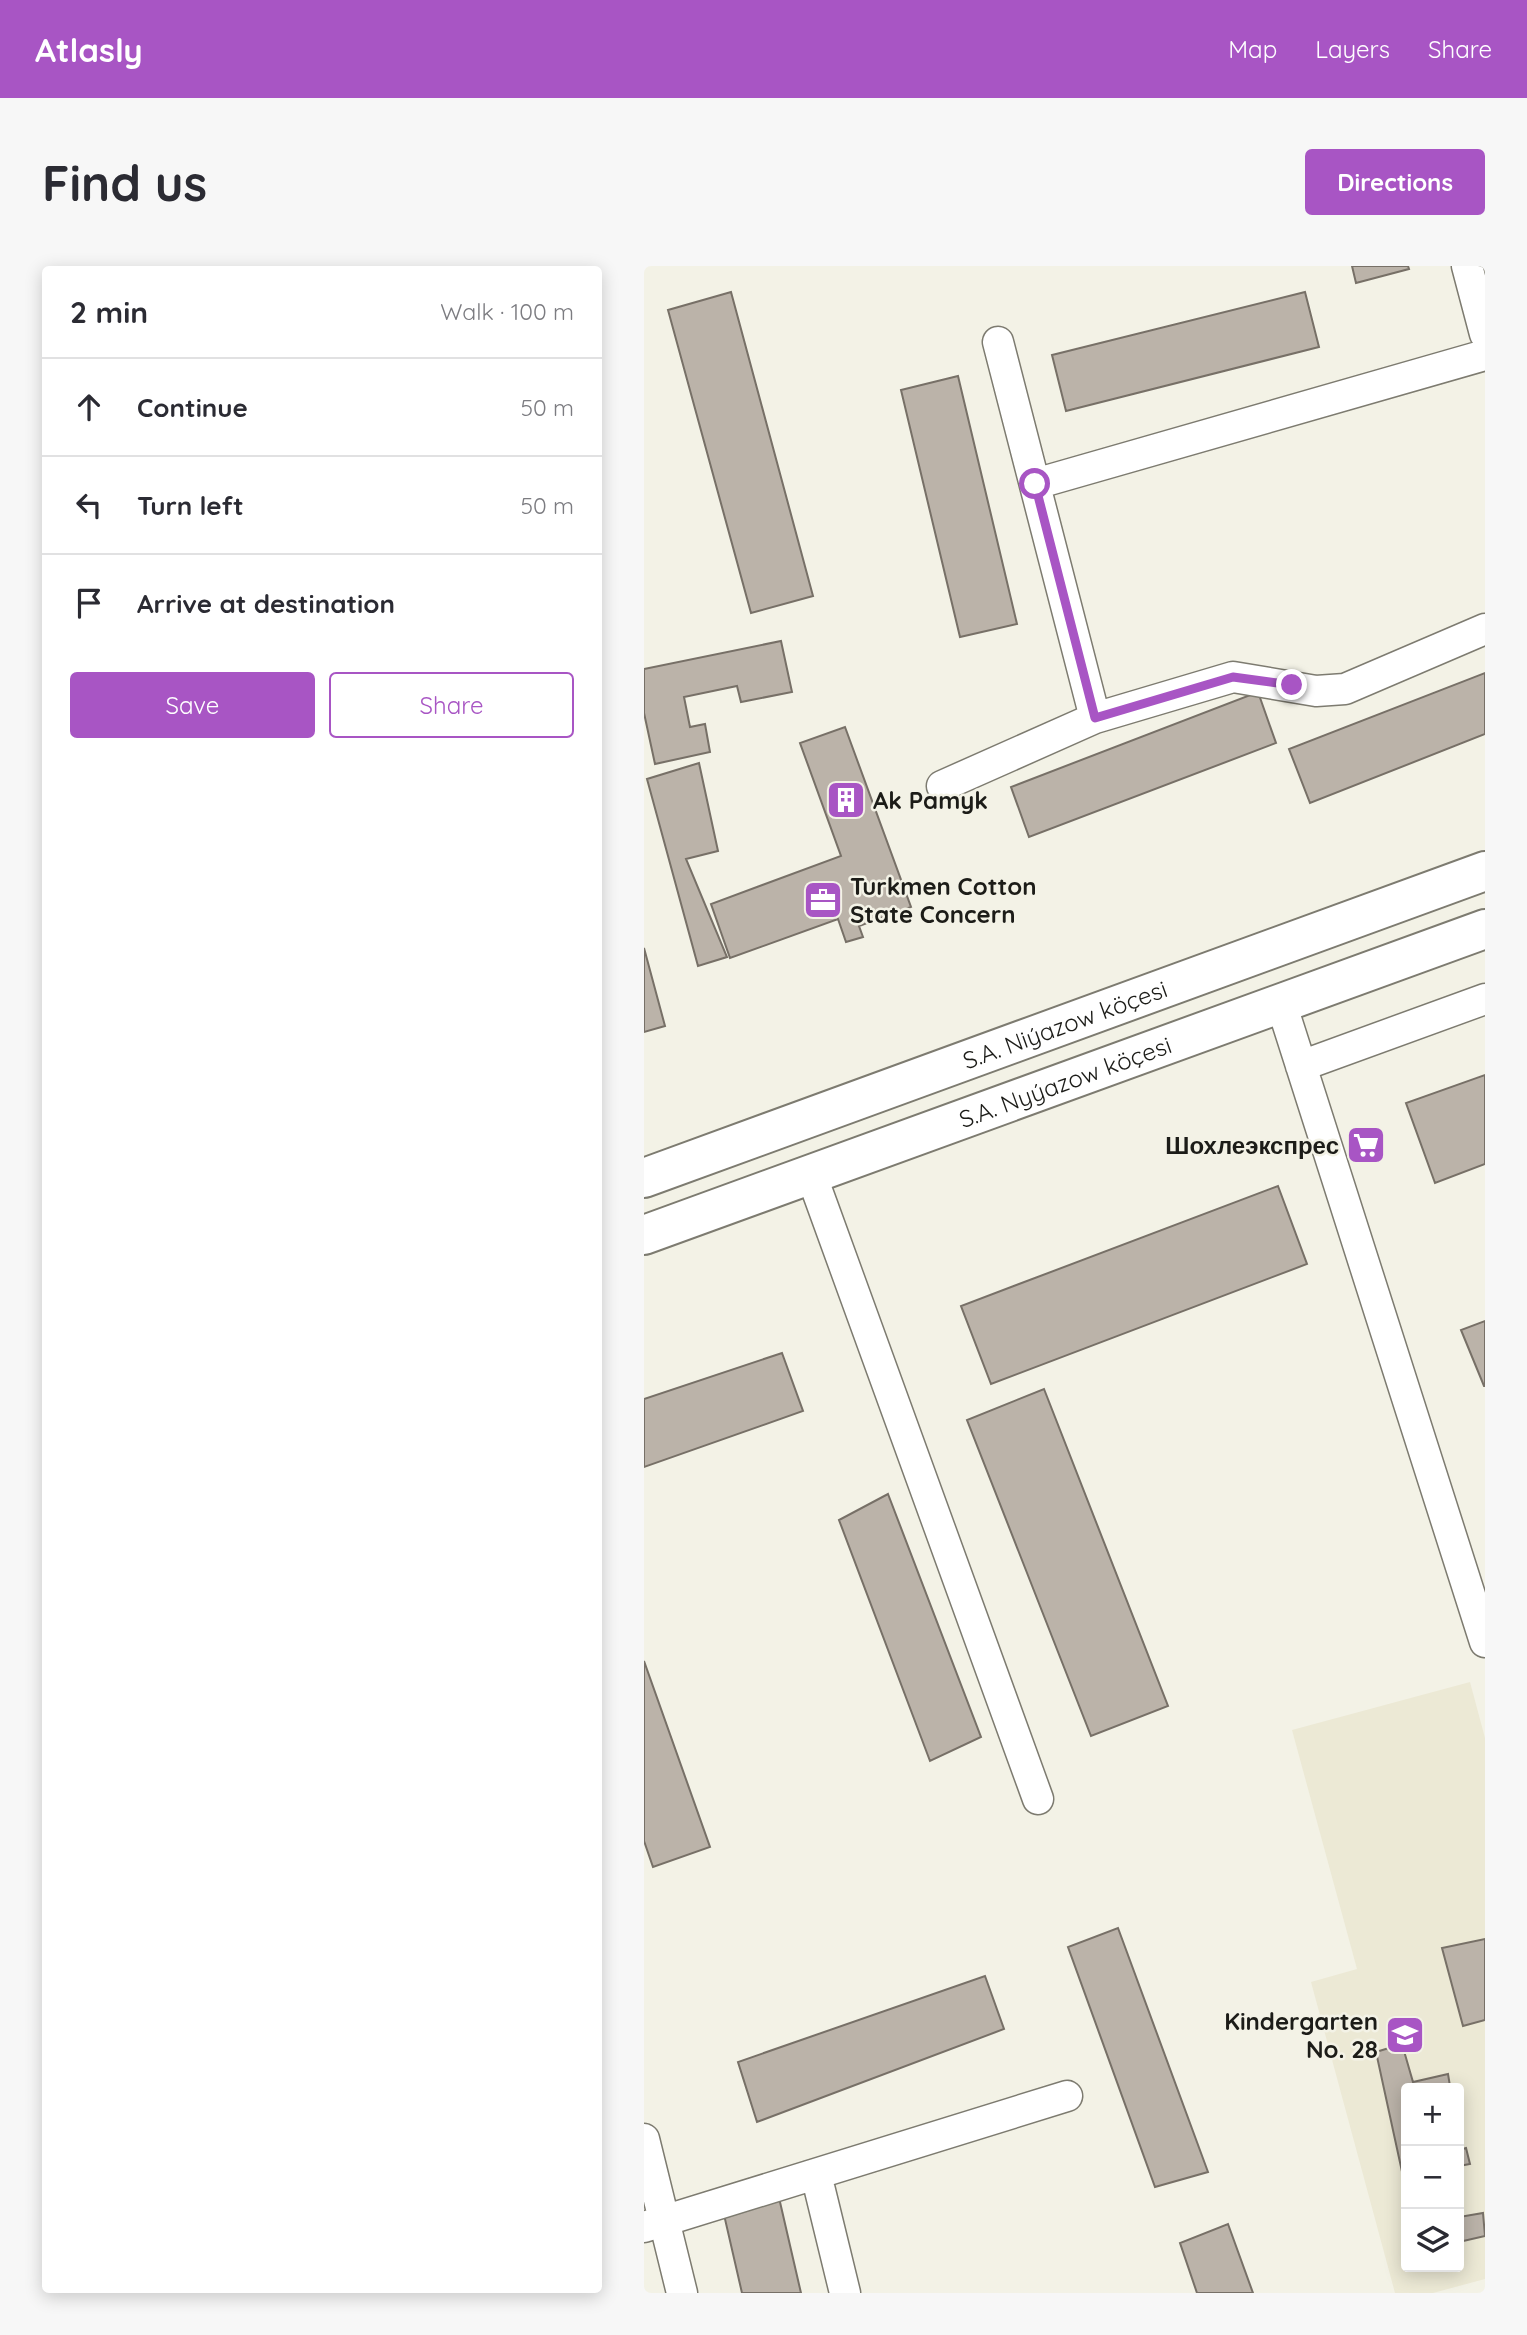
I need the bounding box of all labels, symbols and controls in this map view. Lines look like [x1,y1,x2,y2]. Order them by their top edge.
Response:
text: Atlasly [35,29,143,70]
text: Map [1228,34,1277,64]
text: Layers [1315,34,1390,64]
text: Share [1428,34,1492,64]
button: Directions [1305,149,1485,215]
text: Find us [42,152,207,213]
text: 2 min [70,293,148,331]
text: Walk · 100 m [440,297,574,326]
icon: ahead [70,388,108,426]
text: Continue [137,391,248,424]
text: 50 m [521,393,574,422]
route start [1019,468,1050,499]
icon: left [70,486,108,524]
text: Turn left [137,489,244,522]
text: 50 m [521,491,574,520]
icon: arrive [70,584,108,622]
text: Arrive at destination [137,587,395,620]
route end [1276,669,1307,700]
button: Save [70,672,315,738]
button: Share [329,672,574,738]
building icon: Ak Pamyk [825,779,867,821]
place label: Ak Pamyk [873,785,988,815]
place label: Turkmen Cotton State Concern [850,871,1036,929]
office icon: Turkmen Cotton State Concern [802,879,844,921]
street label: S.A. Niýazow köçesi [959,973,1171,1075]
street label: S.A. Nyýazow köçesi [955,1029,1175,1134]
supermarket icon: Шохлеэкспрес [1345,1124,1387,1166]
place label: Шохлеэкспрес [1165,1130,1339,1160]
place label: Kindergarten No. 28 [1224,2006,1378,2064]
school or university icon: Kindergarten No. 28 [1384,2014,1426,2056]
map controls [1401,2083,1464,2272]
button: + [1401,2083,1464,2146]
button: − [1401,2146,1464,2209]
button: layers [1401,2209,1464,2272]

